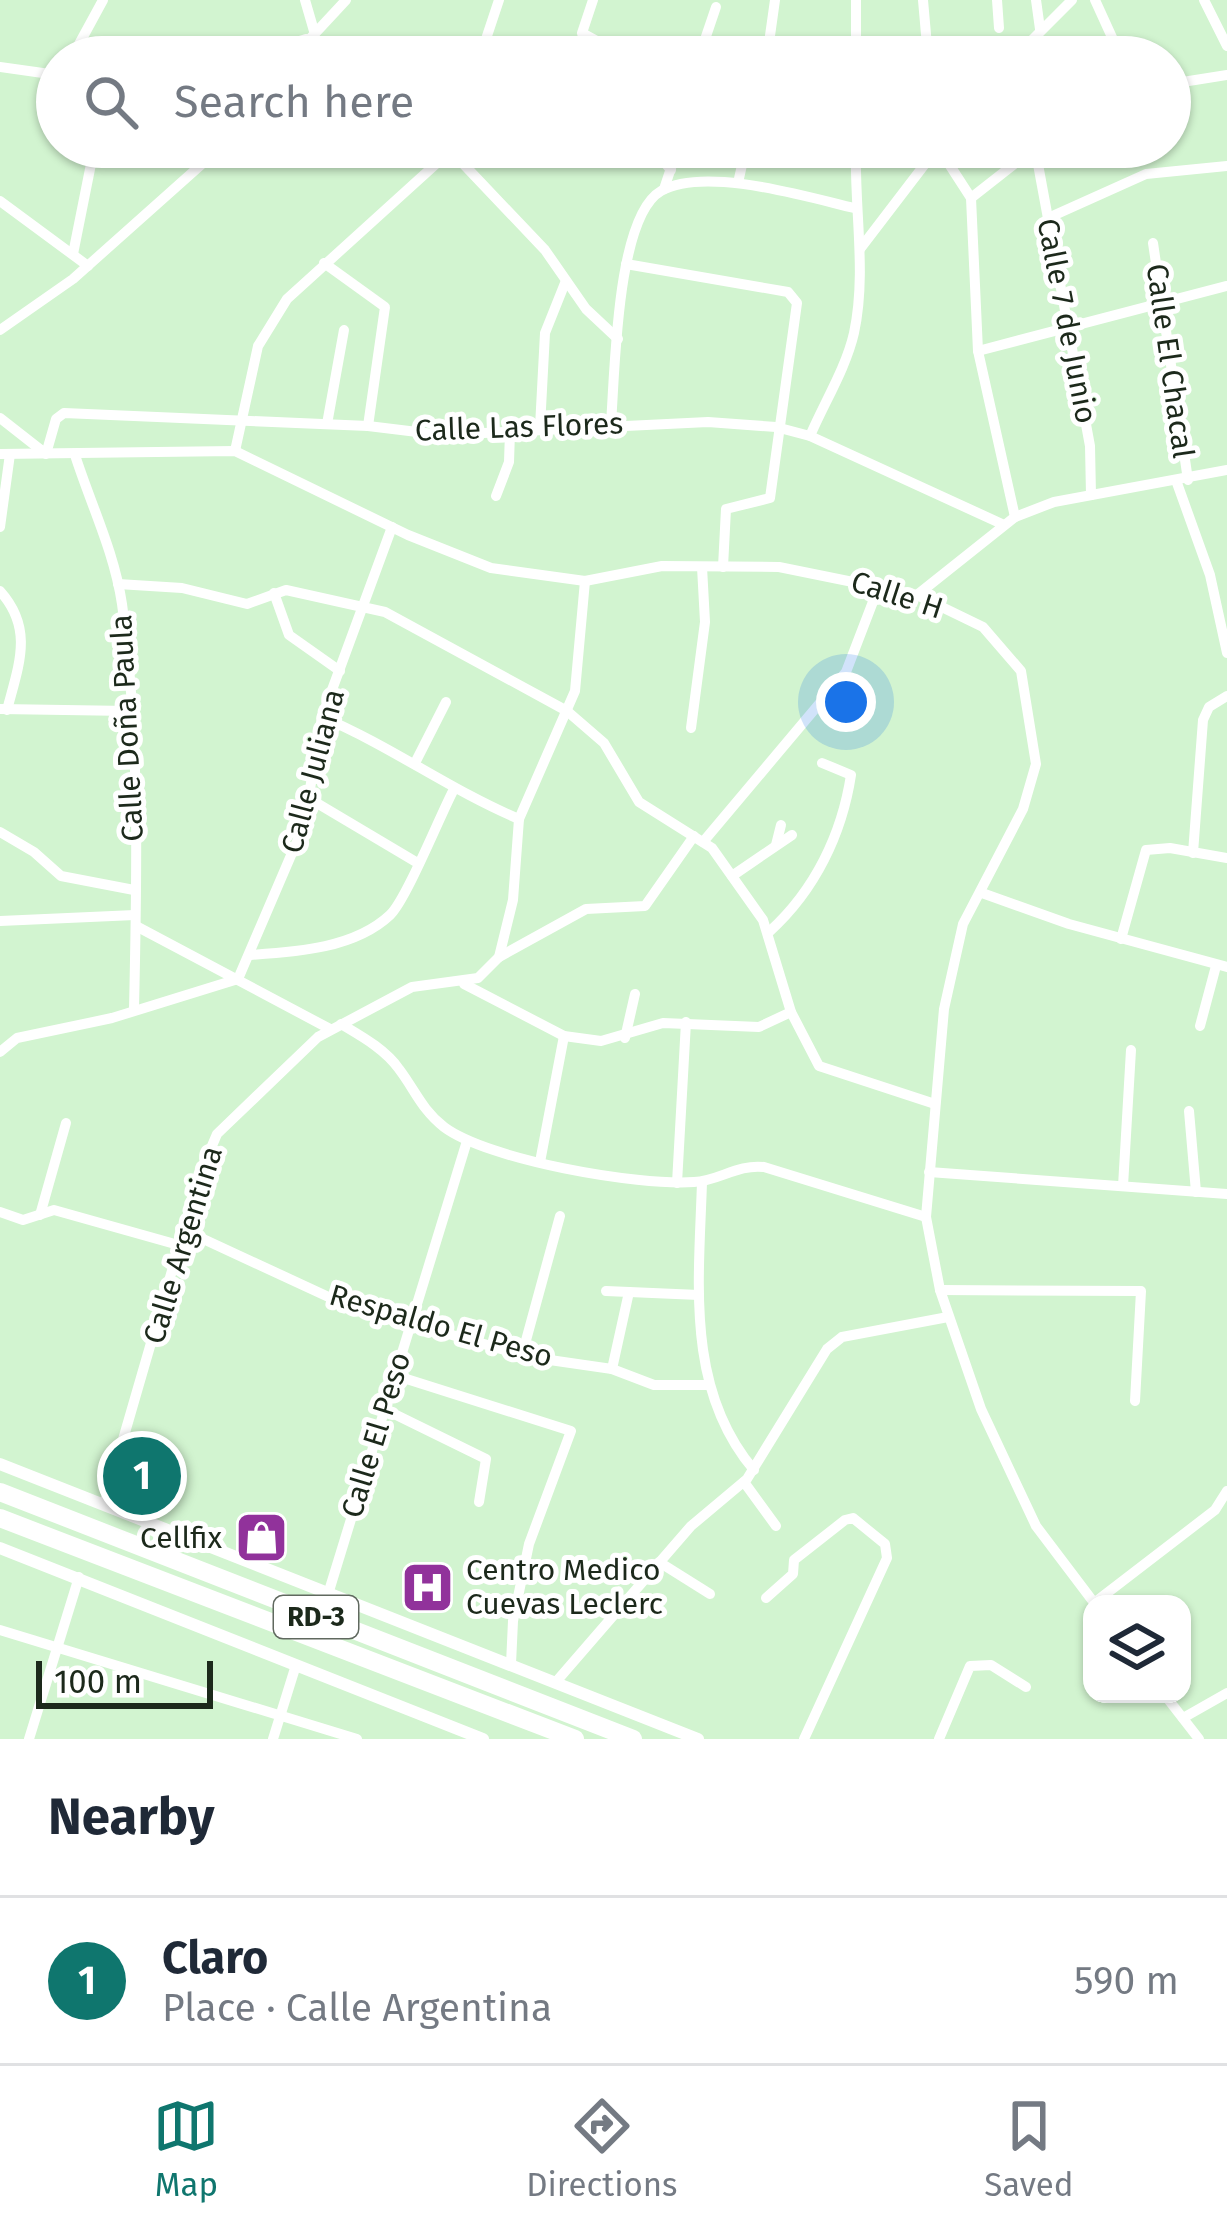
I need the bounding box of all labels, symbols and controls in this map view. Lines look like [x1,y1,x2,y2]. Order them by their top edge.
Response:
search box [36,36,1191,168]
icon: search [78,69,144,135]
text: Search here [174,75,414,129]
street label: Calle 7 de Junio [1029,216,1105,426]
street label: Calle El Chacal [1139,261,1201,461]
street label: Calle Las Flores [414,405,624,449]
street label: Calle H [846,563,948,627]
street label: Calle Doña Paula [103,613,151,843]
your location [816,672,876,732]
street label: Calle Juliana [274,685,352,857]
street label: Calle Argentina [136,1142,230,1348]
street label: Respaldo El Peso [325,1277,557,1375]
street label: Calle El Peso [334,1348,418,1522]
pin: 1 [103,1431,181,1521]
shop icon: Cellfix [233,1510,289,1566]
place label: Cellfix [140,1520,222,1556]
place label: Centro Medico Cuevas Leclerc [466,1552,663,1622]
hospital icon: Centro Medico Cuevas Leclerc [399,1559,455,1615]
map controls [1083,1595,1191,1703]
button: layers [1083,1595,1191,1703]
road number: RD-3 [274,1596,358,1638]
scale bar [36,1655,213,1708]
text: 100 m [54,1662,142,1702]
text: Nearby [48,1786,214,1848]
text: Claro [162,1931,268,1985]
text: 1 [78,1958,96,2004]
text: 590 m [1074,1958,1179,2004]
text: Place · Calle Argentina [162,1985,552,2031]
tab: Map [153,2093,219,2205]
tab: Directions [526,2093,678,2205]
tab: Saved [984,2093,1074,2205]

